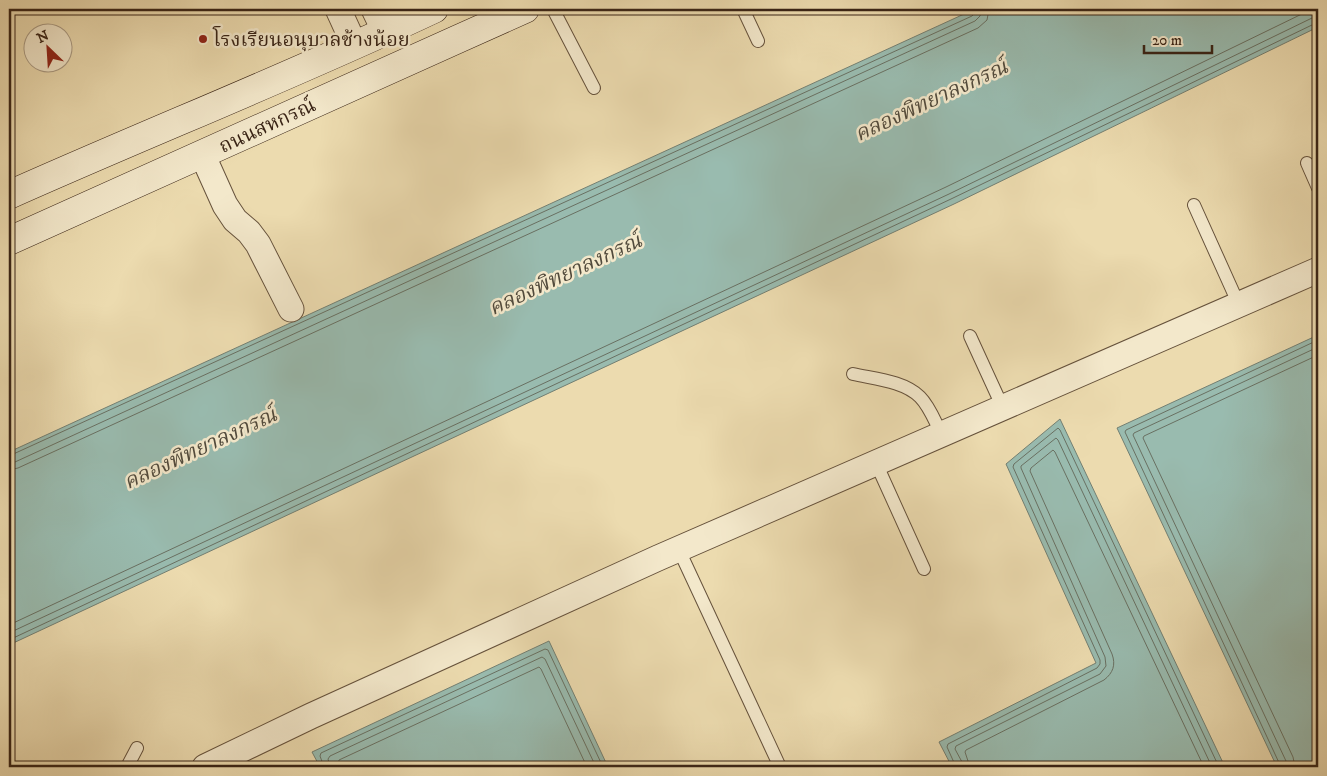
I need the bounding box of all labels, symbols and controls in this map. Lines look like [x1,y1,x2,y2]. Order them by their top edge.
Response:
north arrow [22,22,72,72]
scale bar [1144,22,1212,54]
place label: โรงเรียนอนุบาลช้างน้อย [212,25,410,53]
text: N [34,26,52,48]
text: 20 m [1152,31,1182,50]
marker: โรงเรียนอนุบาลช้างน้อย [197,33,209,45]
water label: คลองพิทยาลงกรณ์ [851,53,1015,148]
street label: ถนนสหกรณ์ [215,93,320,160]
water label: คลองพิทยาลงกรณ์ [485,227,649,322]
water label: คลองพิทยาลงกรณ์ [120,401,284,496]

